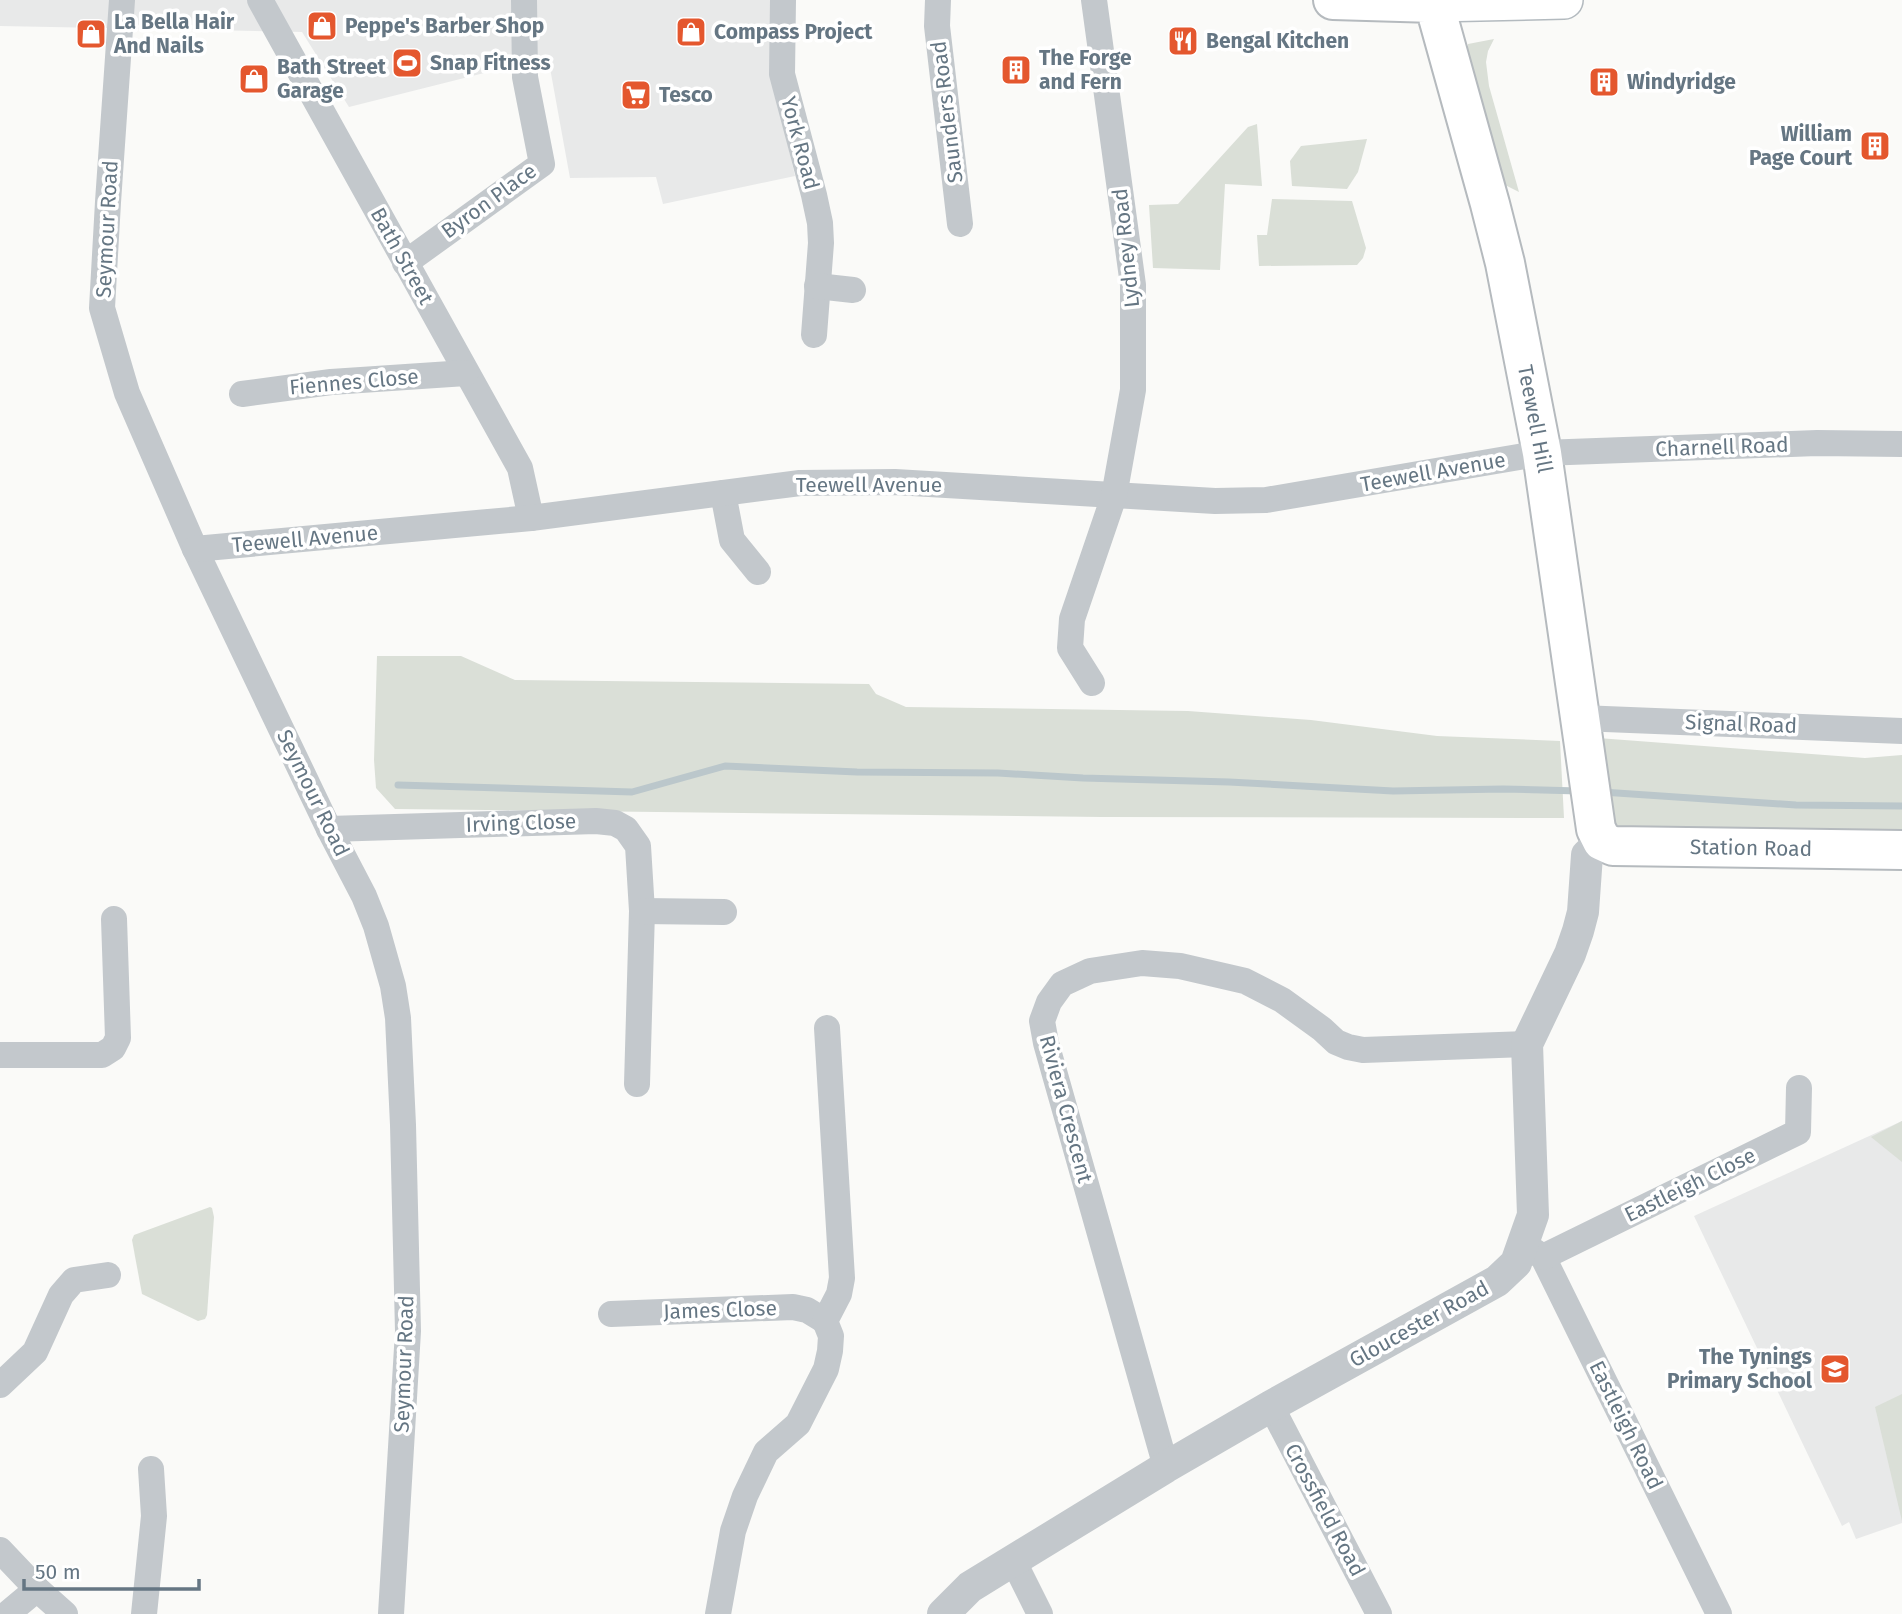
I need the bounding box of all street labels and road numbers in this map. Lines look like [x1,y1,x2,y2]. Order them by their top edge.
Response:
street label: Saunders Road [925,39,969,185]
street label: York Road [775,94,825,192]
street label: Byron Place [436,158,542,244]
street label: Seymour Road [90,160,124,298]
street label: Lydney Road [1107,187,1145,309]
street label: Bath Street [365,203,439,309]
street label: Fiennes Close [288,363,420,401]
street label: Teewell Hill [1512,363,1558,475]
street label: Charnell Road [1655,432,1789,462]
street label: Teewell Avenue [1359,446,1507,498]
street label: Teewell Avenue [796,472,942,498]
street label: Teewell Avenue [231,520,379,558]
street label: Signal Road [1685,709,1797,739]
street label: Seymour Road [271,725,355,861]
street label: Irving Close [465,808,577,838]
street label: Station Road [1690,834,1812,862]
street label: Riviera Crescent [1034,1032,1098,1186]
street label: Eastleigh Close [1620,1142,1760,1228]
street label: Gloucester Road [1345,1275,1493,1373]
street label: Seymour Road [389,1295,419,1433]
street label: James Close [663,1295,777,1325]
street label: Eastleigh Road [1584,1356,1668,1494]
street label: Crossfield Road [1279,1439,1371,1581]

